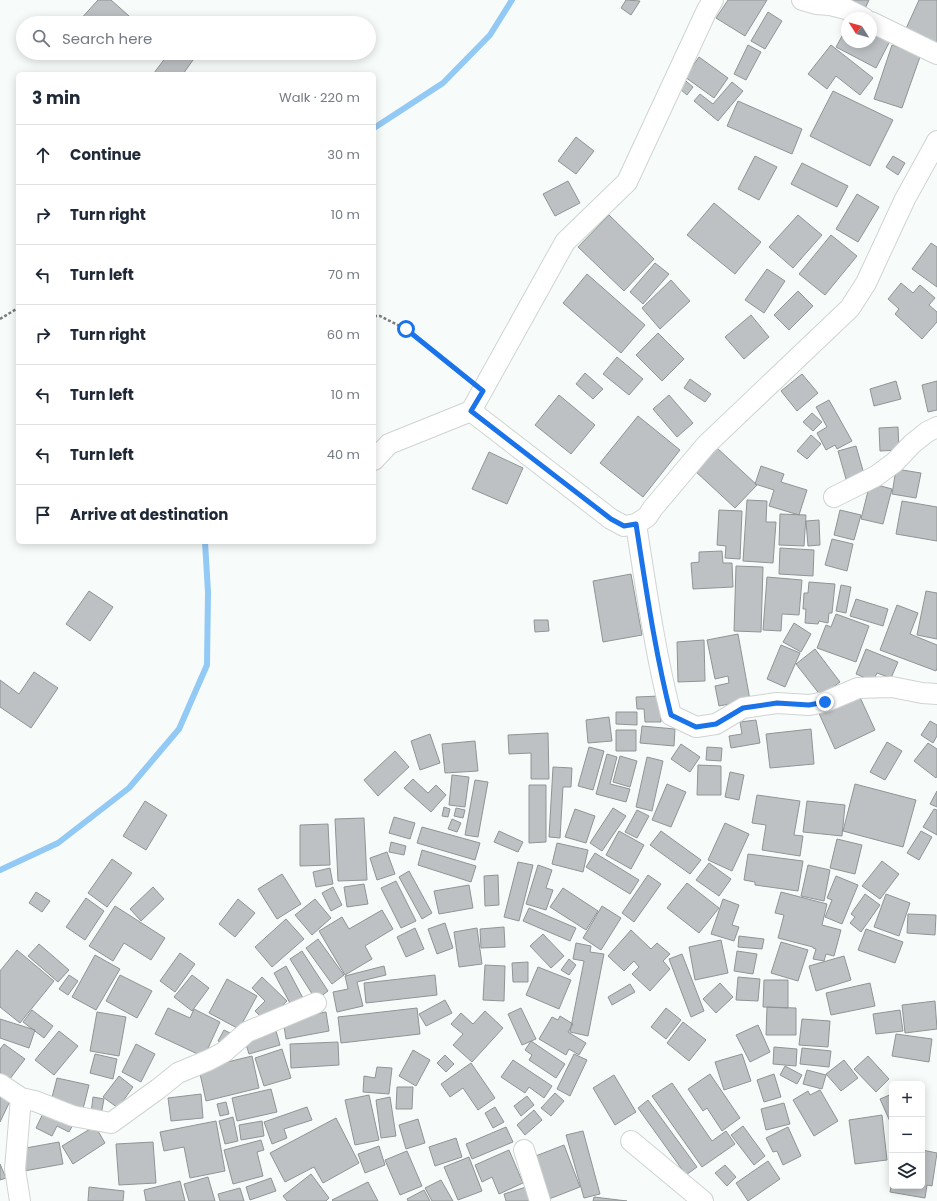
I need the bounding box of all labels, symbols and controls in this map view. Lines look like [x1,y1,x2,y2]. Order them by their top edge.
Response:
north arrow [841,12,877,48]
search box [16,16,376,60]
icon: search [30,27,52,49]
text: Search here [62,28,152,49]
text: 3 min [32,86,80,110]
text: Walk · 220 m [279,88,360,107]
icon: ahead [32,144,54,166]
text: Continue [70,144,141,165]
text: 30 m [327,145,360,164]
icon: right [32,204,54,226]
text: Turn right [70,204,146,225]
text: 10 m [331,205,360,224]
icon: left [32,264,54,286]
text: Turn left [70,264,134,285]
text: 70 m [328,265,360,284]
route start [397,320,415,338]
icon: right [32,324,54,346]
text: Turn right [70,324,146,345]
text: 60 m [327,325,360,344]
icon: left [32,384,54,406]
text: Turn left [70,384,134,405]
text: 10 m [331,385,360,404]
icon: left [32,444,54,466]
text: Turn left [70,444,134,465]
text: 40 m [327,445,360,464]
icon: arrive [32,504,54,526]
text: Arrive at destination [70,504,228,525]
route end [816,693,834,711]
map controls [889,1081,925,1189]
button: + [889,1081,925,1117]
button: − [889,1117,925,1153]
button: layers [889,1153,925,1189]

